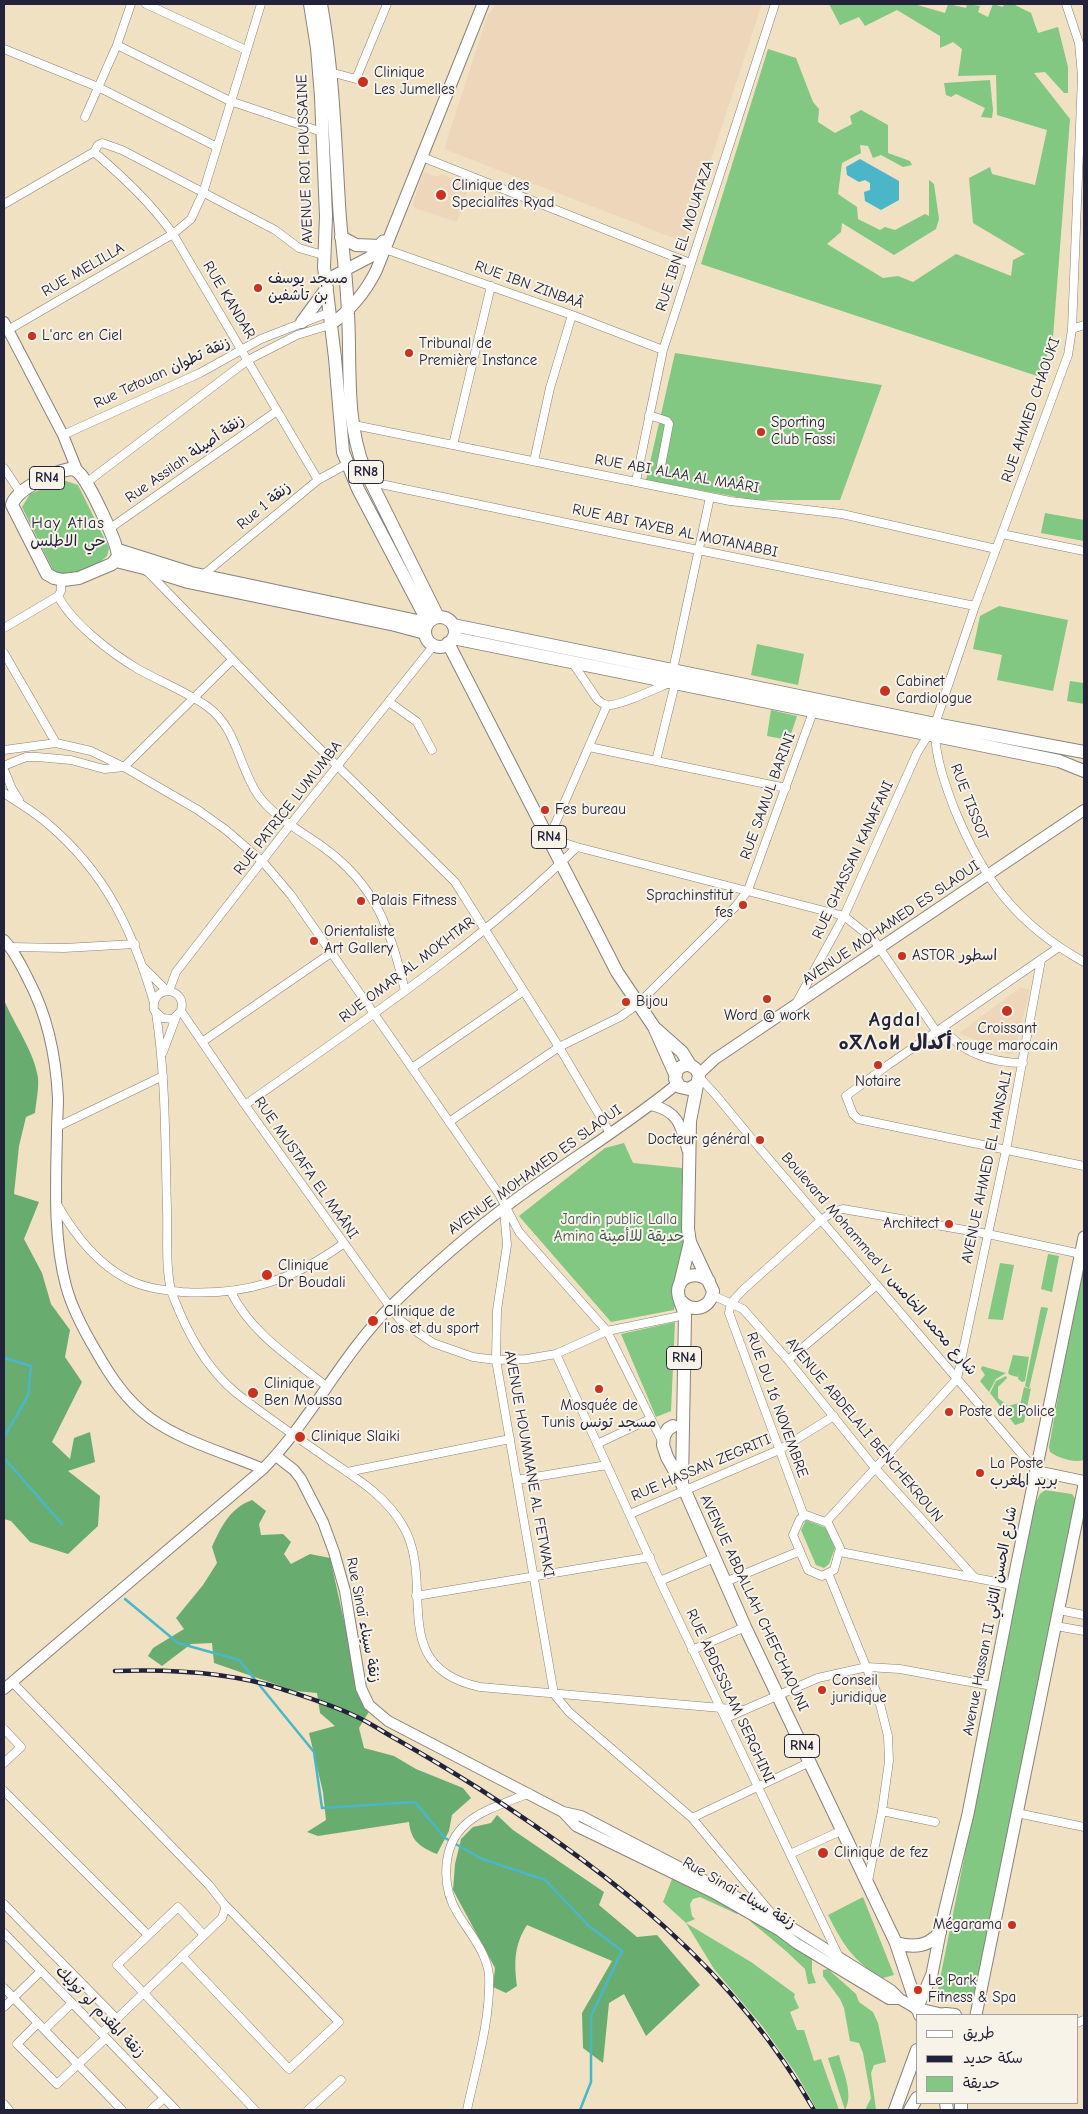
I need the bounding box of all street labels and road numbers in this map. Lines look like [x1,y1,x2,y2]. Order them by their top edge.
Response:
street label: AVENUE ROI HOUSSAINE [293,74,317,244]
street label: RUE IBN EL MOUATAZA [652,158,718,314]
street label: RUE MELILLA [39,239,127,301]
street label: RUE IBN ZINBAÂ [472,257,586,313]
street label: RUE KANDAR [199,258,259,342]
street label: Rue Tetouan زنقة تطوان [91,333,233,413]
street label: RUE AHMED CHAOUKI [998,335,1064,485]
street label: Rue Assilah زنقة أصيلة [122,411,248,507]
street label: RUE ABI ALAA AL MAÂRI [593,451,761,497]
road number: RN8 [348,461,384,484]
road number: RN4 [30,466,64,489]
street label: Rue 1 زنقة [233,478,295,534]
street label: RUE ABI TAYEB AL MOTANABBI [571,500,779,562]
street label: RUE SAMUL BARINI [737,730,799,862]
street label: RUE PATRICE LUMUMBA [230,737,346,879]
street label: RUE TISSOT [946,761,992,843]
street label: RUE GHASSAN KANAFANI [808,778,898,942]
road number: RN4 [532,826,566,849]
street label: AVENUE MOHAMED ES SLAOUI [799,857,983,989]
street label: RUE OMAR AL MOKHTAR [336,913,478,1027]
street label: AVENUE AHMED EL HANSALI [958,1069,1016,1265]
street label: RUE MUSTAFA EL MAÂNI [250,1094,362,1242]
street label: AVENUE MOHAMED ES SLAOUI [445,1101,625,1239]
street label: Boulevard Mohammed V شارع محمد الخامس [777,1149,981,1379]
street label: RUE DU 16 NOVEMBRE [742,1330,812,1480]
street label: AVENUE ABDELALI BENCHEKROUN [782,1334,946,1526]
road number: RN4 [666,1346,702,1370]
street label: AVENUE HOUMMANE AL FETWAKI [500,1349,558,1579]
street label: RUE HASSAN ZEGRITI [628,1430,774,1506]
street label: AVENUE ABDALLAH CHEFCHAOUNI [696,1492,812,1714]
street label: Avenue Hassan II شارع الحسن الثاني [959,1505,1021,1737]
street label: Rue Sinaï زنقة سيناء [342,1556,384,1684]
street label: RUE ABDESSLAM SERGHINI [682,1606,778,1786]
road number: RN4 [784,1734,820,1758]
street label: Rue Sinaï زنقة سيناء [679,1853,799,1933]
street label: زنقة المقدم لو توليك [52,1962,148,2062]

